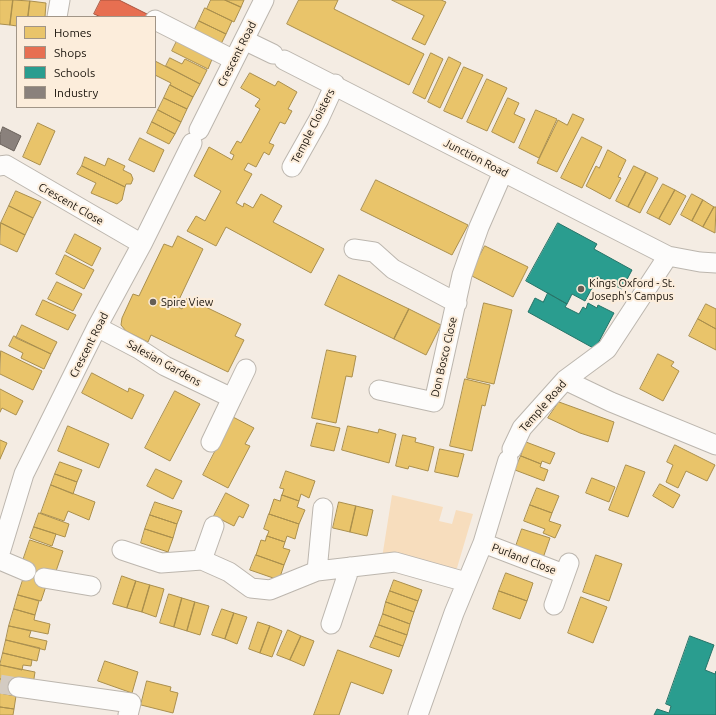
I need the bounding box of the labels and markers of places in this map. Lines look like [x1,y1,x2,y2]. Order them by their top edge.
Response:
place label: Kings Oxford - St. Joseph's Campus [589,276,675,302]
marker: Kings Oxford - St. Joseph's Campus [576,284,586,294]
place label: Spire View [161,295,213,309]
marker: Spire View [148,297,158,307]

